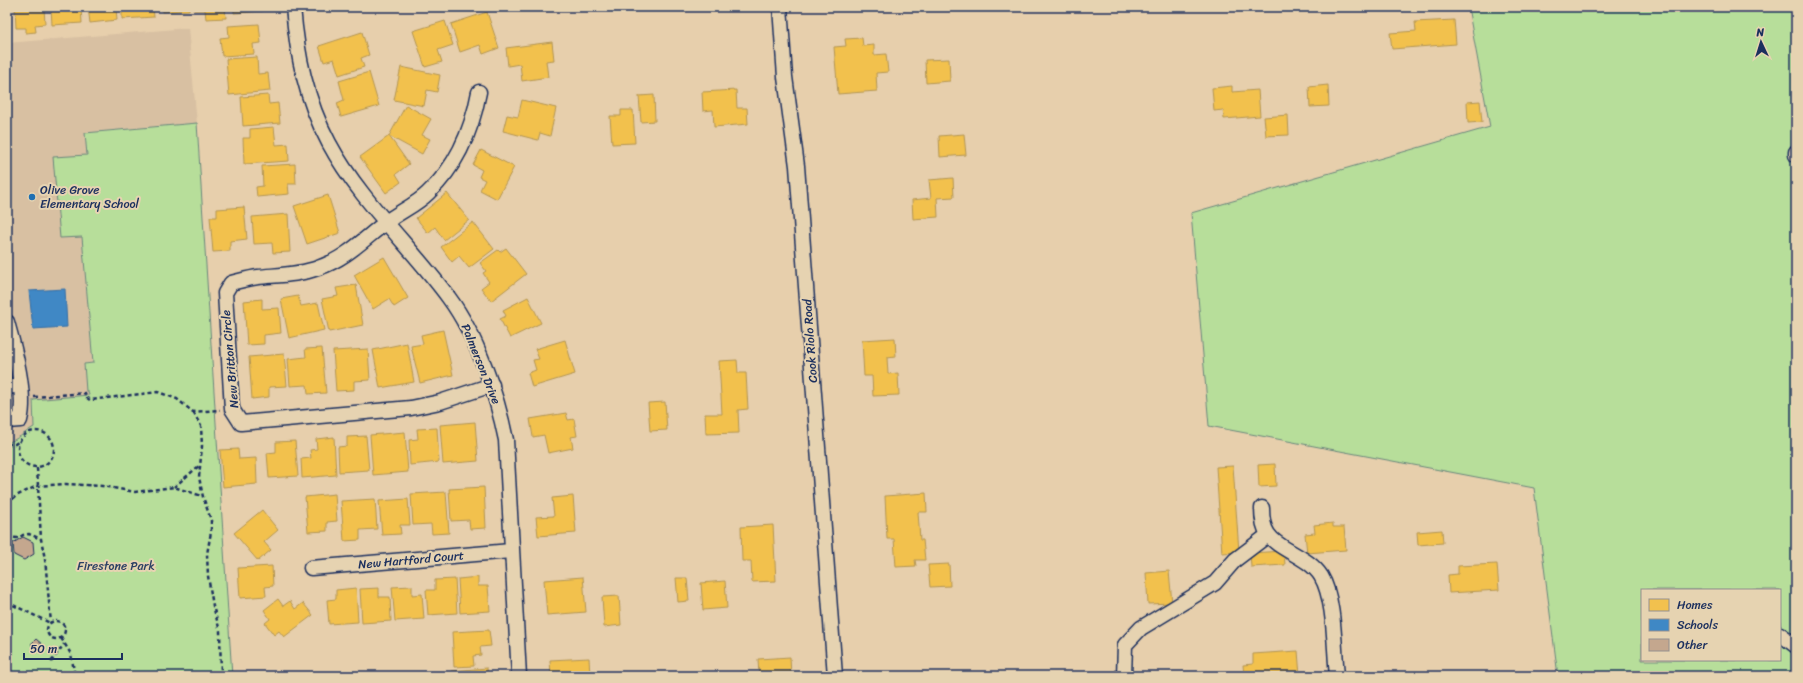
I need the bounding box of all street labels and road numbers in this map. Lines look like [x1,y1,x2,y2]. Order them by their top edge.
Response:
street label: Cook Riolo Road [796,298,824,384]
street label: New Britton Circle [215,309,245,409]
street label: Palmerson Drive [455,320,507,408]
street label: New Hartford Court [357,544,465,576]

